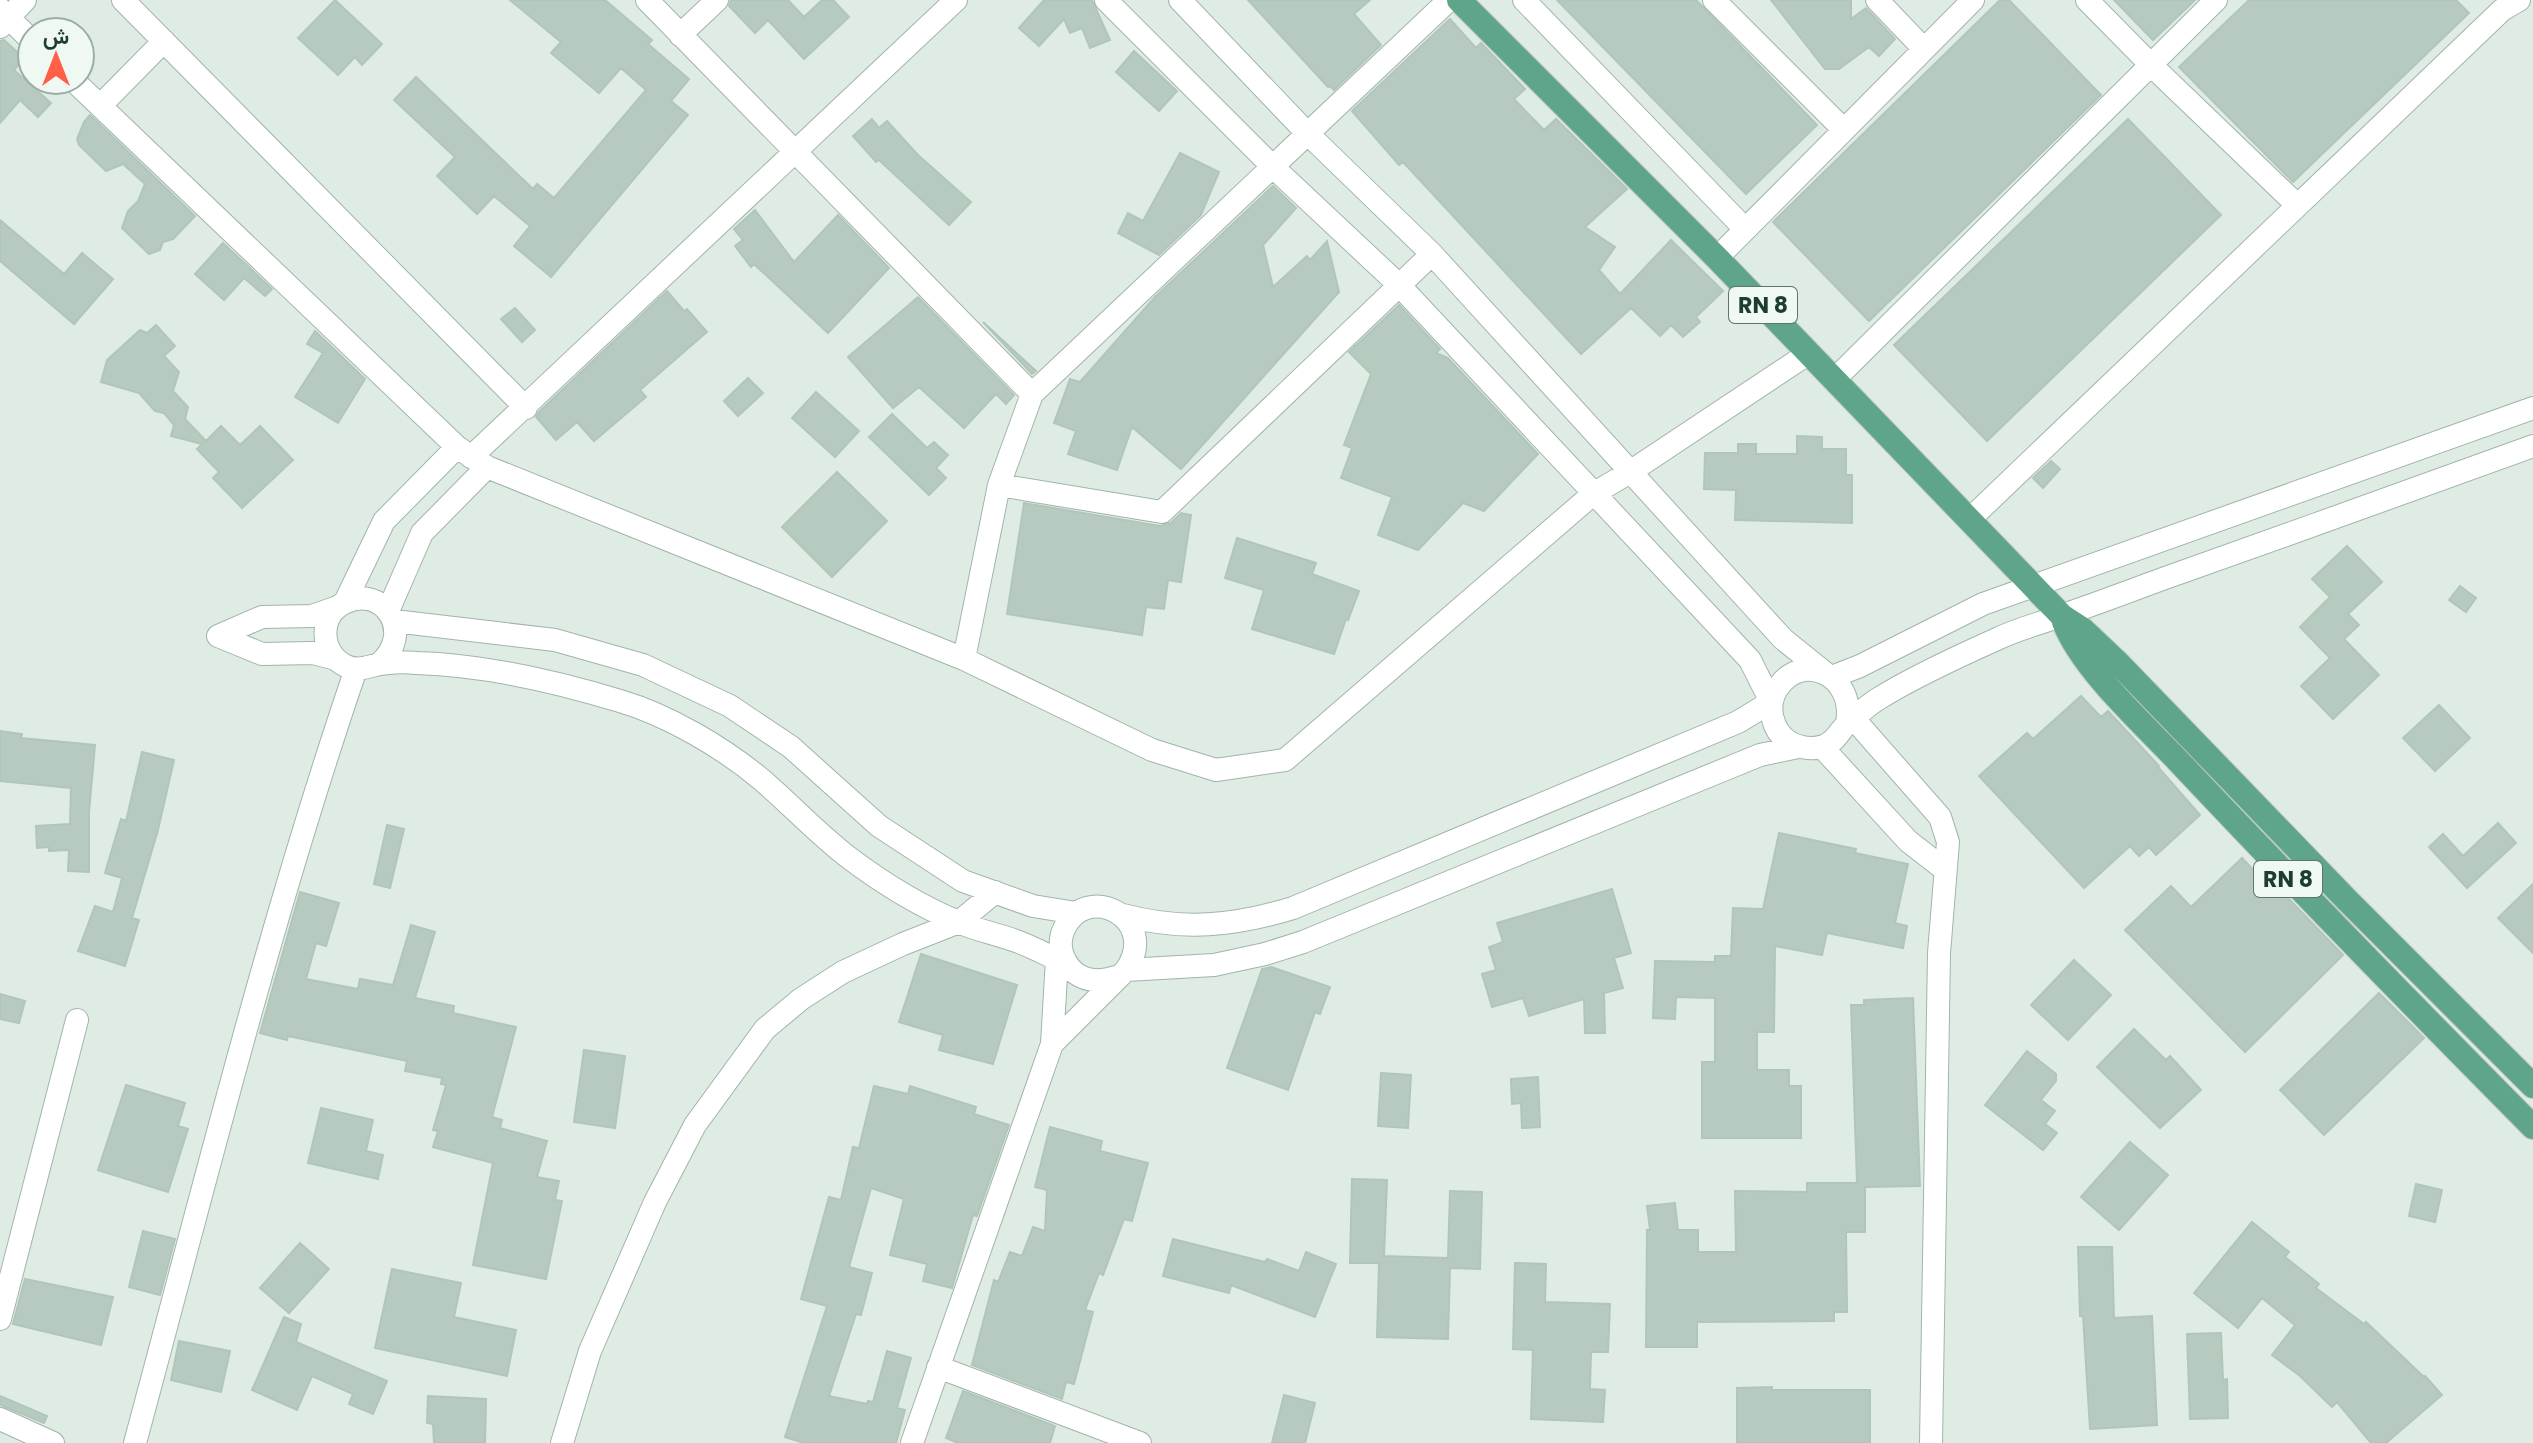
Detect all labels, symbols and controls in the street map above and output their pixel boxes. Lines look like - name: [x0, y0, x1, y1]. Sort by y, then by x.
- north arrow: [16, 16, 96, 96]
- text: ش: [43, 21, 69, 52]
- road number: RN 8: [1729, 287, 1797, 323]
- road number: RN 8: [2254, 861, 2322, 897]

